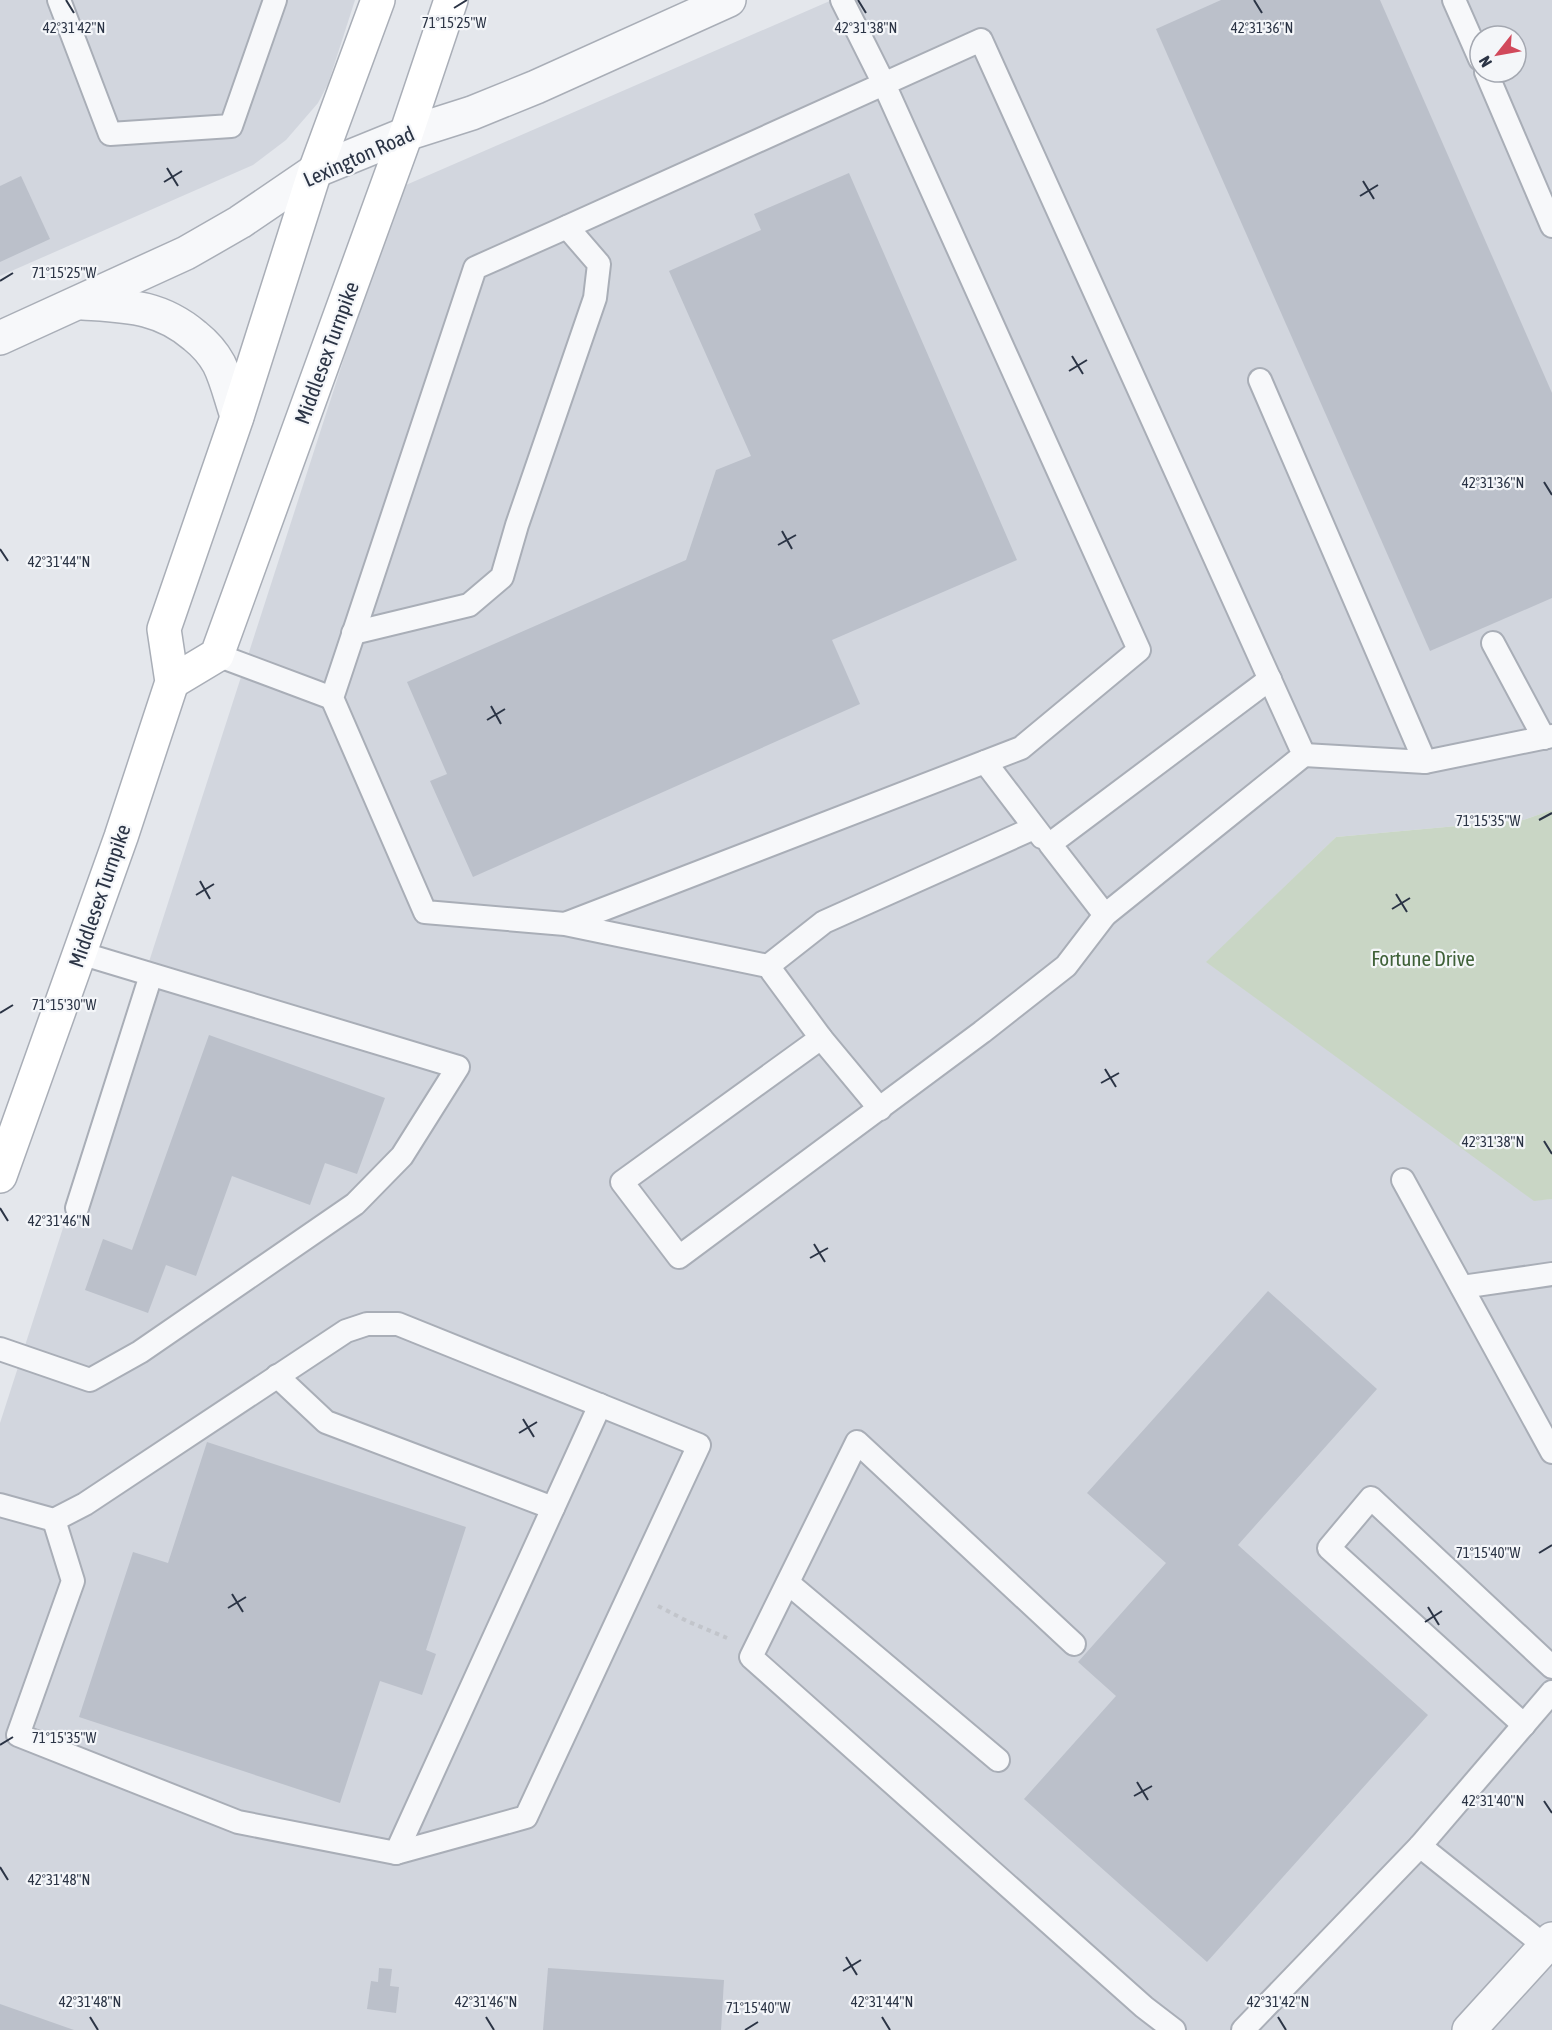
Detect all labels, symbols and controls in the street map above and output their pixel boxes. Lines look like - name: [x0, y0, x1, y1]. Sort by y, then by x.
- text: 71°15'25"W: [422, 14, 486, 31]
- text: 42°31'42"N: [43, 19, 105, 36]
- text: 42°31'38"N: [835, 19, 897, 36]
- text: 42°31'36"N: [1231, 19, 1293, 36]
- north arrow: [1468, 24, 1528, 84]
- text: N: [1475, 53, 1495, 70]
- street label: Lexington Road: [299, 121, 418, 191]
- text: 71°15'25"W: [32, 264, 96, 281]
- street label: Middlesex Turnpike: [289, 278, 363, 427]
- text: 42°31'36"N: [1462, 474, 1524, 491]
- text: 42°31'44"N: [28, 553, 90, 570]
- text: 71°15'35"W: [1456, 812, 1520, 829]
- street label: Middlesex Turnpike: [63, 821, 135, 970]
- park label: Fortune Drive: [1371, 946, 1475, 970]
- text: 71°15'30"W: [32, 996, 96, 1013]
- text: 42°31'38"N: [1462, 1133, 1524, 1150]
- text: 42°31'46"N: [28, 1212, 90, 1229]
- text: 71°15'40"W: [1456, 1544, 1520, 1561]
- text: 71°15'35"W: [32, 1729, 96, 1746]
- text: 42°31'40"N: [1462, 1792, 1524, 1809]
- text: 42°31'48"N: [28, 1871, 90, 1888]
- text: 42°31'48"N: [59, 1993, 121, 2010]
- text: 42°31'46"N: [455, 1993, 517, 2010]
- text: 42°31'44"N: [851, 1993, 913, 2010]
- text: 42°31'42"N: [1247, 1993, 1309, 2010]
- text: 71°15'40"W: [726, 1999, 790, 2016]

